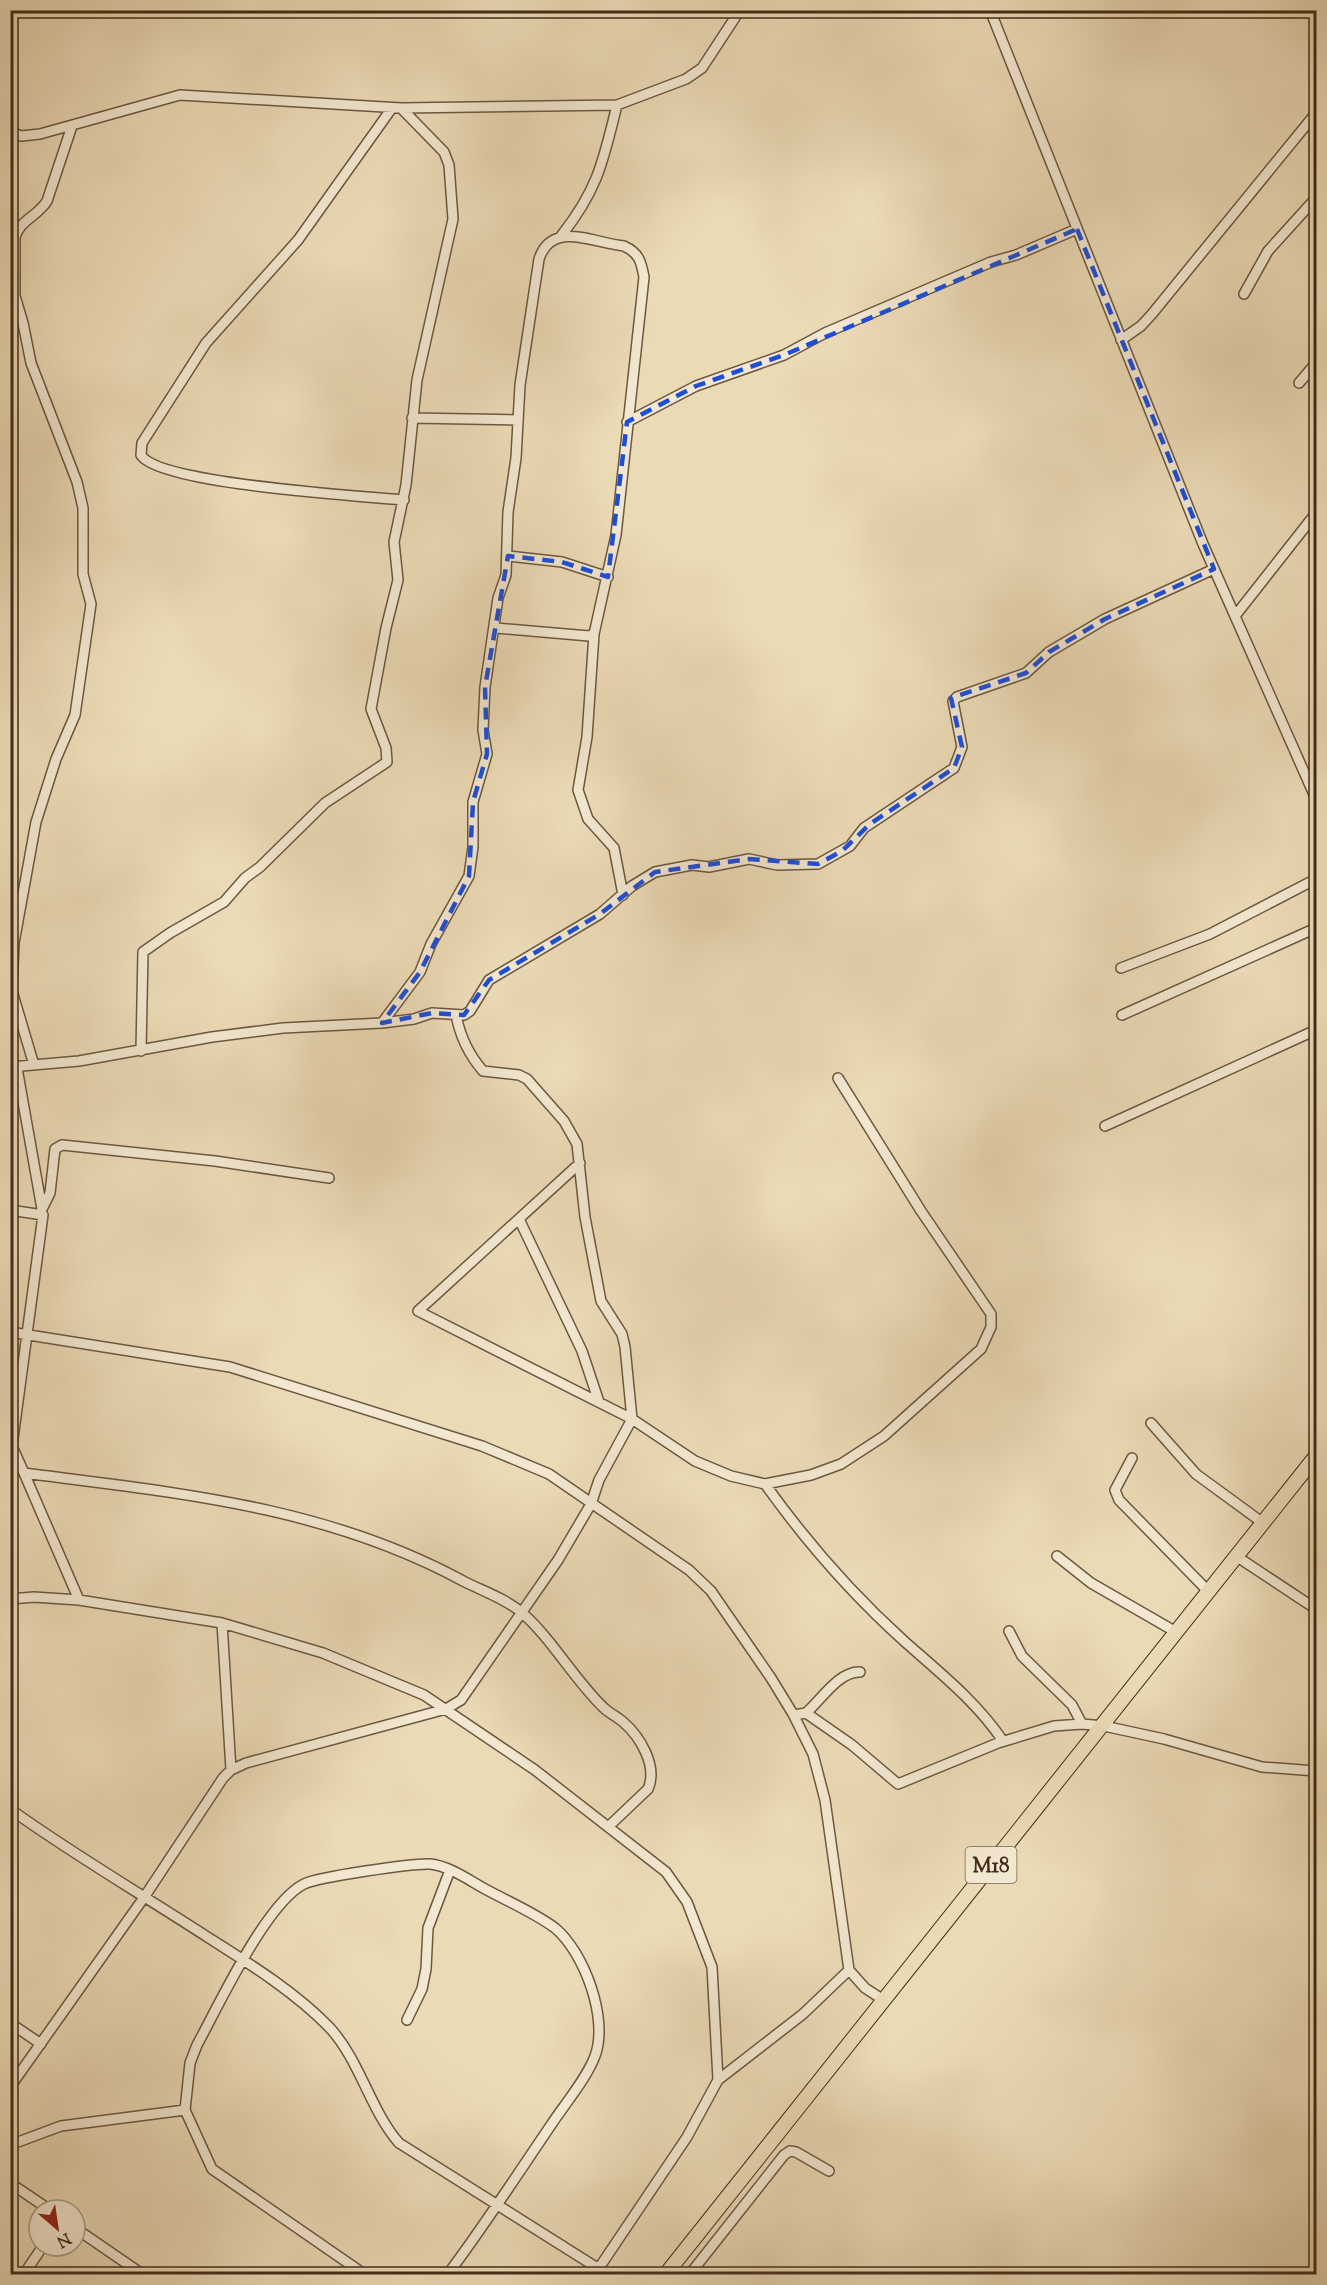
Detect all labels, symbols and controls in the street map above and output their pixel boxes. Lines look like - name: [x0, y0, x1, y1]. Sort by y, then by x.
- road number: M18: [966, 1847, 1016, 1883]
- north arrow: [27, 2198, 87, 2258]
- text: N: [52, 2226, 74, 2252]

